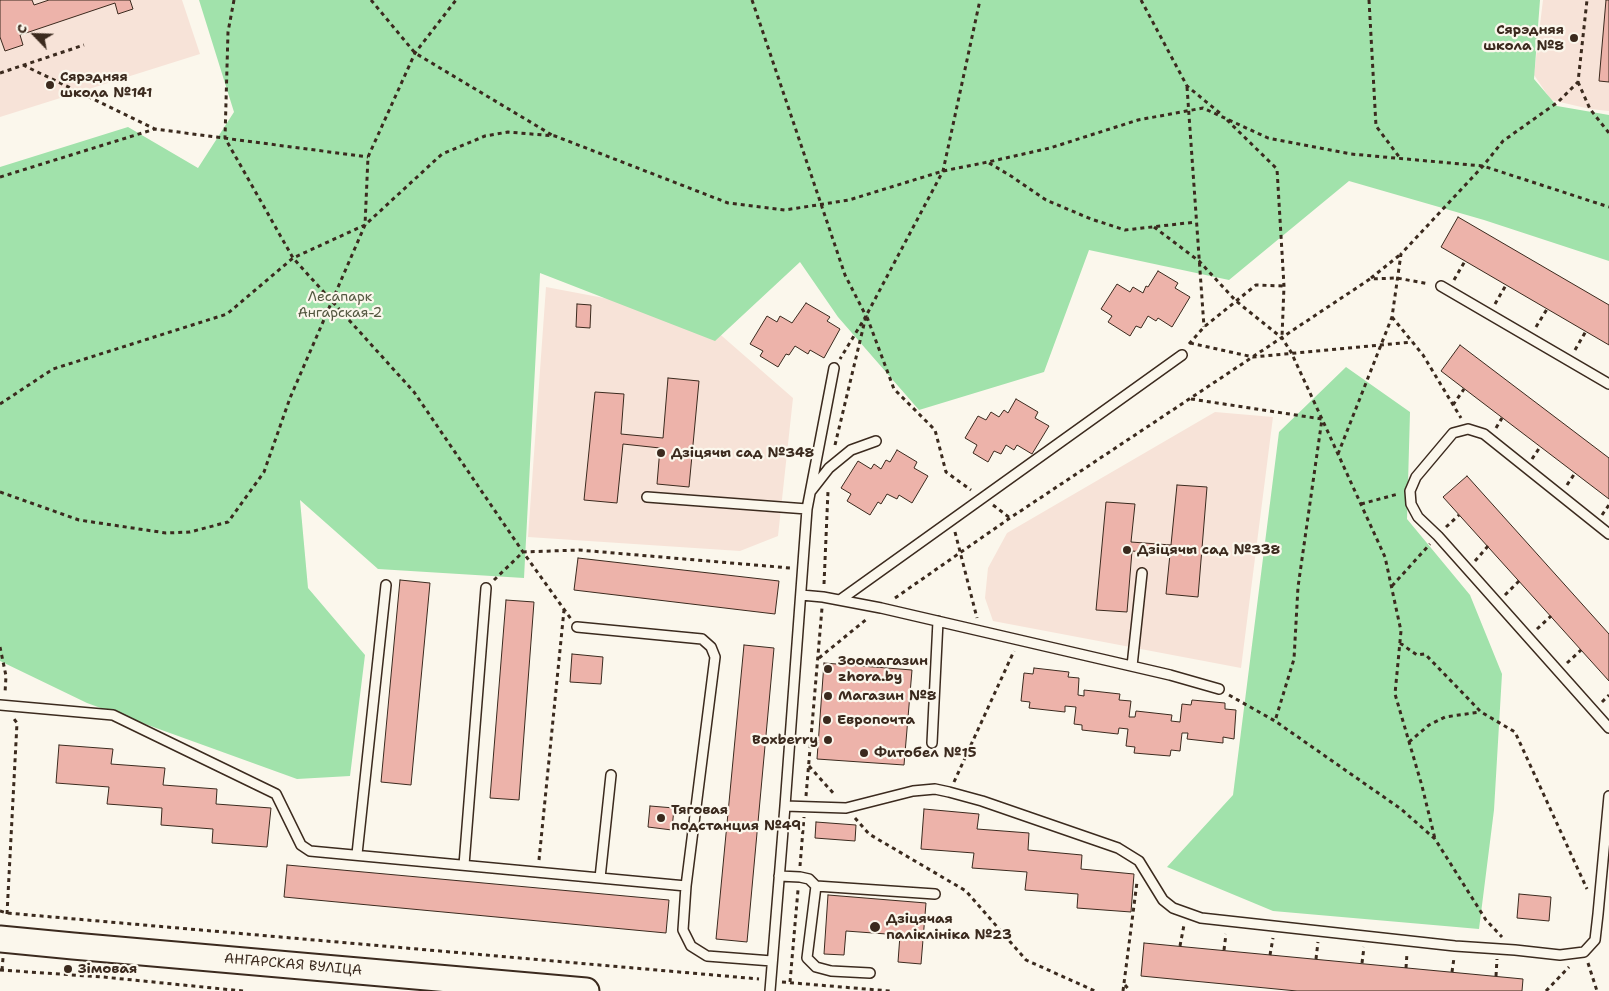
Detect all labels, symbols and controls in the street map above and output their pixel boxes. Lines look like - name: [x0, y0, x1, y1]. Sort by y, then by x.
- north arrow: [10, 10, 60, 60]
- text: С: [11, 21, 31, 36]
- place label: Сярэдняя школа №8: [1483, 22, 1564, 54]
- marker: Сярэдняя школа №8: [1568, 32, 1580, 44]
- place label: Сярэдняя школа №141: [60, 69, 152, 102]
- marker: Сярэдняя школа №141: [44, 79, 56, 91]
- park label: Лесапарк Ангарская-2: [298, 289, 382, 322]
- place label: Дзіцячы сад №348: [671, 445, 814, 461]
- marker: Дзіцячы сад №348: [655, 447, 667, 459]
- place label: Дзіцячы сад №338: [1137, 542, 1280, 558]
- marker: Дзіцячы сад №338: [1121, 544, 1133, 556]
- place label: Зоомагазин zhora.by: [838, 653, 928, 686]
- marker: Зоомагазин zhora.by: [822, 663, 834, 675]
- place label: Магазин №8: [838, 688, 937, 704]
- marker: Магазин №8: [822, 690, 834, 702]
- place label: Европочта: [837, 712, 915, 728]
- marker: Европочта: [821, 714, 833, 726]
- place label: Boxberry: [752, 732, 818, 748]
- marker: Boxberry: [822, 734, 834, 746]
- place label: Фитобел №15: [874, 745, 976, 761]
- marker: Фитобел №15: [858, 747, 870, 759]
- place label: Тяговая подстанция №49: [671, 802, 801, 834]
- marker: Тяговая подстанция №49: [655, 812, 667, 824]
- place label: Дзіцячая паліклініка №23: [886, 911, 1012, 944]
- marker: Дзіцячая паліклініка №23: [868, 920, 882, 934]
- street label: АНГАРСКАЯ ВУЛІЦА: [223, 951, 363, 979]
- place label: Зімовая: [78, 961, 137, 977]
- marker: Зімовая: [62, 963, 74, 975]

